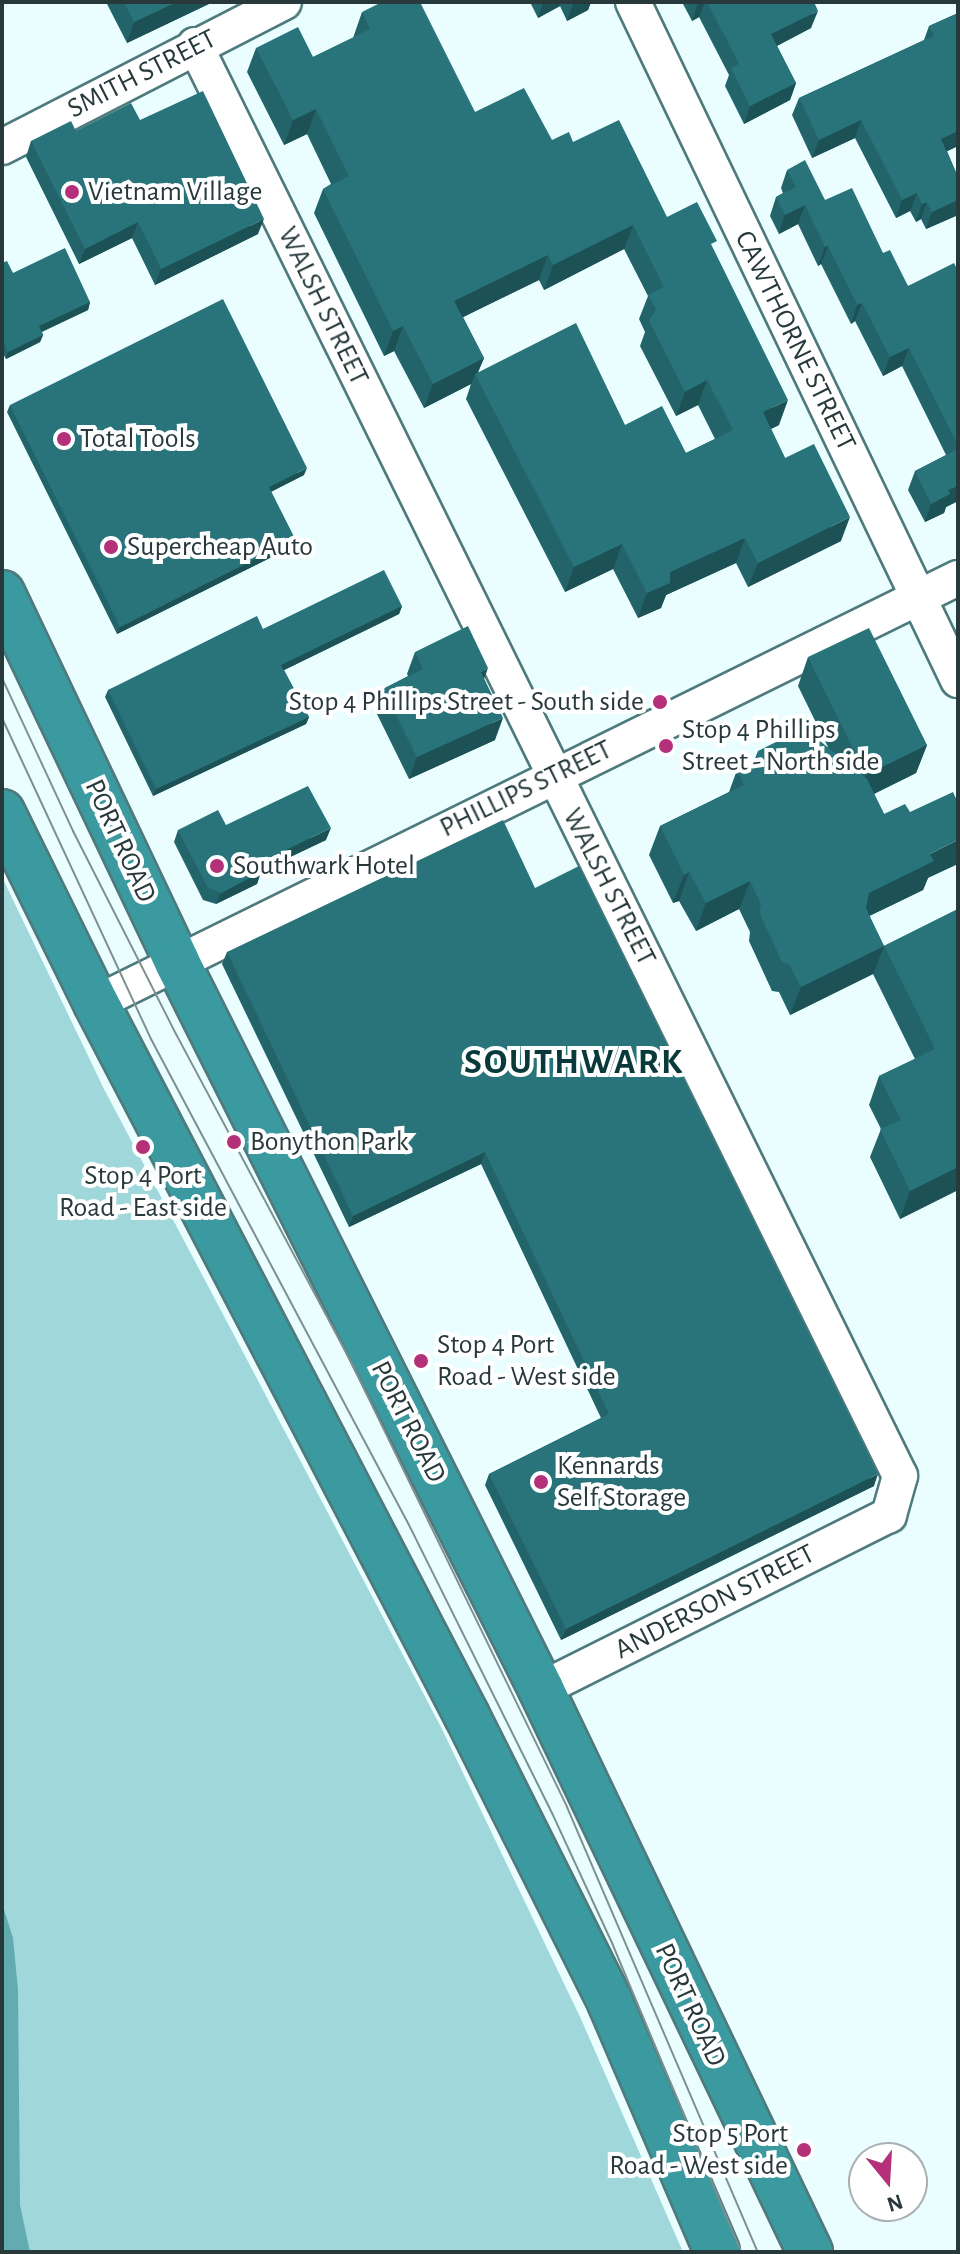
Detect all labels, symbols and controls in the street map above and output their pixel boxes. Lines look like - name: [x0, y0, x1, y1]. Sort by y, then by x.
- street label: SMITH STREET: [62, 22, 222, 126]
- place label: Vietnam Village: [88, 175, 262, 209]
- marker: Vietnam Village: [63, 183, 81, 201]
- street label: WALSH STREET: [270, 221, 376, 391]
- street label: CAWTHORNE STREET: [727, 225, 863, 457]
- place label: Total Tools: [80, 422, 196, 456]
- marker: Total Tools: [55, 430, 73, 448]
- place label: Supercheap Auto: [127, 530, 313, 564]
- marker: Supercheap Auto: [102, 538, 120, 556]
- place label: Stop 4 Phillips Street - South side: [289, 685, 644, 719]
- marker: Stop 4 Phillips Street - South side: [651, 693, 669, 711]
- place label: Stop 4 Phillips Street - North side: [682, 713, 879, 779]
- street label: PHILLIPS STREET: [435, 733, 617, 845]
- marker: Stop 4 Phillips Street - North side: [657, 737, 675, 755]
- street label: PORT ROAD: [77, 774, 163, 908]
- street label: WALSH STREET: [555, 803, 663, 971]
- place label: Southwark Hotel: [233, 849, 415, 883]
- marker: Southwark Hotel: [208, 857, 226, 875]
- district label: SOUTHWARK: [464, 1041, 684, 1085]
- place label: Bonython Park: [250, 1125, 408, 1159]
- marker: Bonython Park: [225, 1133, 243, 1151]
- marker: Stop 4 Port Road - East side: [134, 1138, 152, 1156]
- place label: Stop 4 Port Road - East side: [59, 1159, 227, 1225]
- place label: Stop 4 Port Road - West side: [437, 1328, 616, 1394]
- marker: Stop 4 Port Road - West side: [412, 1352, 430, 1370]
- street label: PORT ROAD: [363, 1356, 453, 1488]
- place label: Kennards Self Storage: [557, 1449, 686, 1515]
- marker: Kennards Self Storage: [532, 1473, 550, 1491]
- street label: ANDERSON STREET: [609, 1537, 821, 1667]
- street label: PORT ROAD: [647, 1938, 733, 2072]
- place label: Stop 5 Port Road - West side: [609, 2117, 788, 2183]
- marker: Stop 5 Port Road - West side: [795, 2141, 813, 2159]
- north arrow: [848, 2142, 928, 2222]
- text: N: [884, 2190, 905, 2216]

